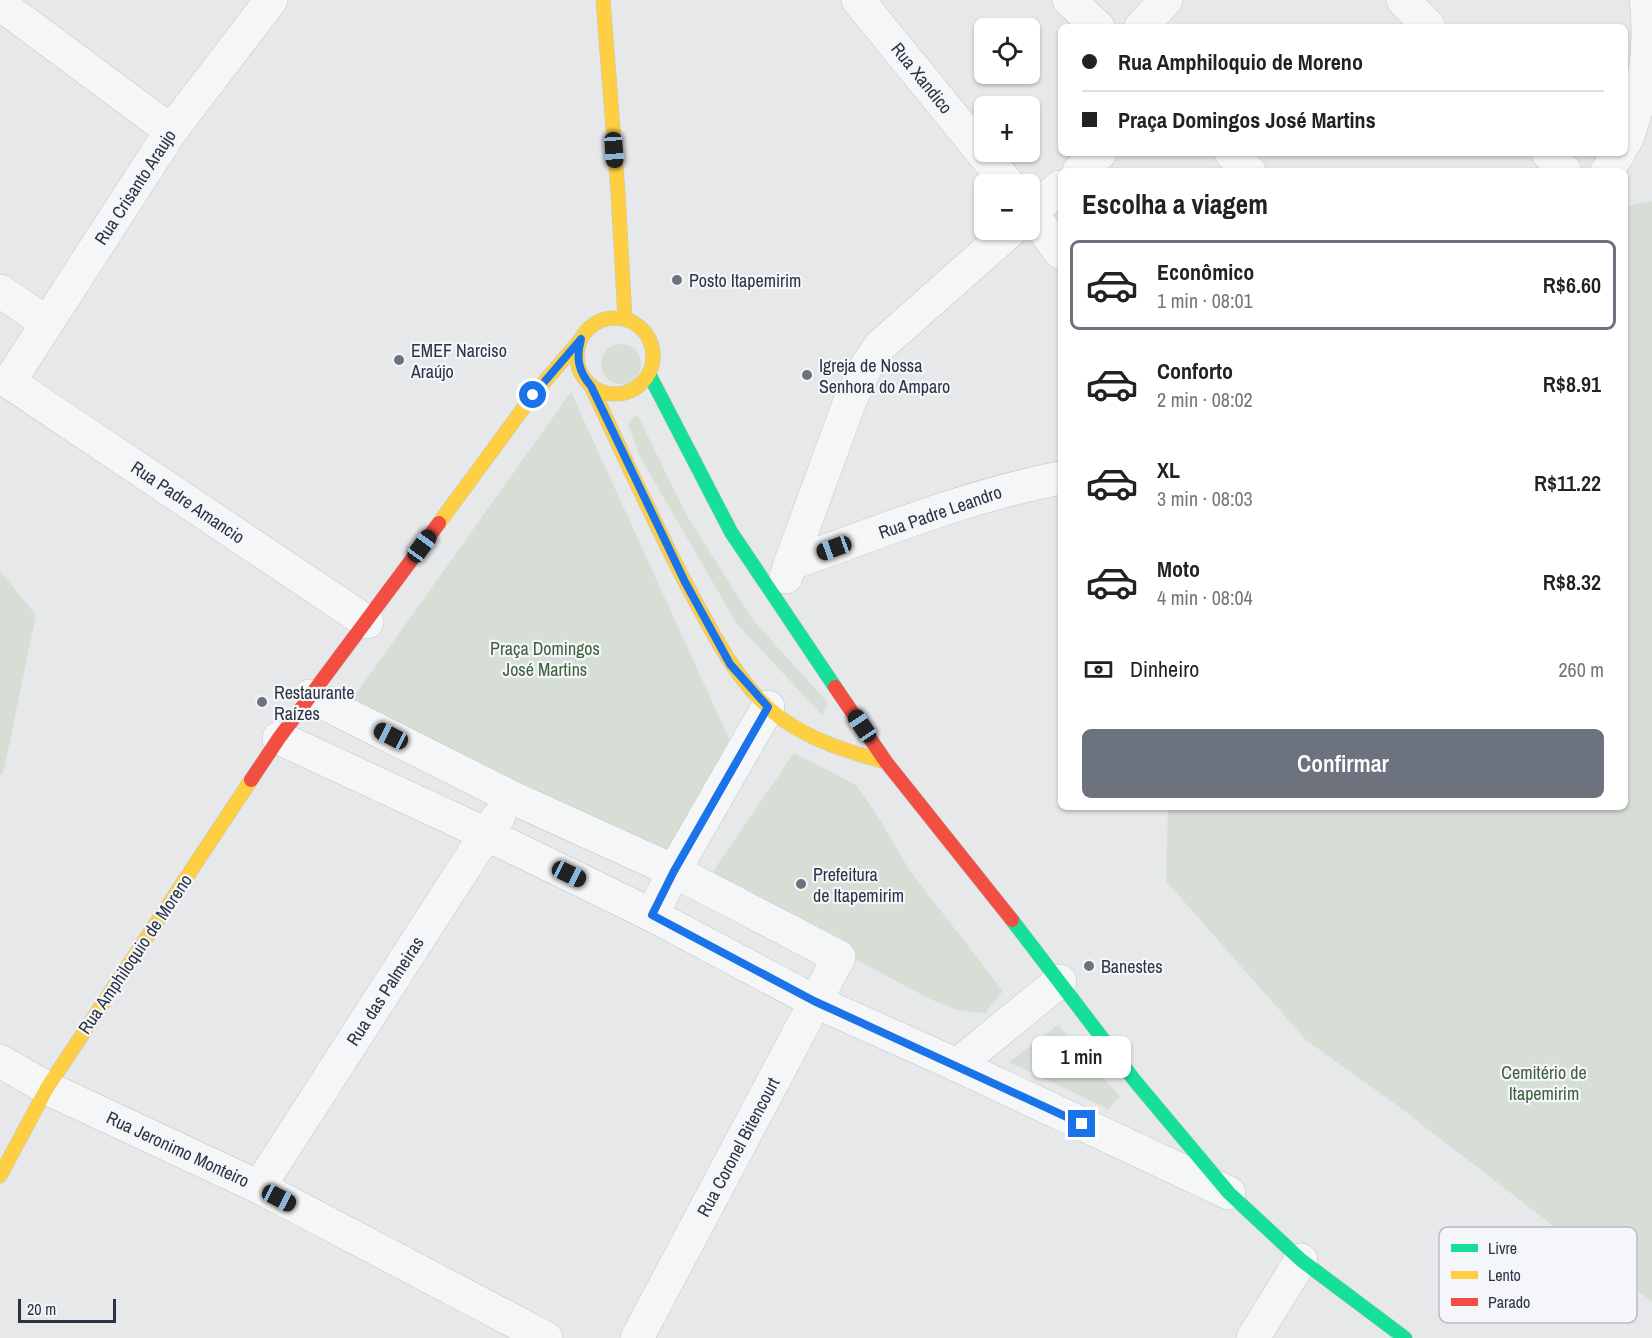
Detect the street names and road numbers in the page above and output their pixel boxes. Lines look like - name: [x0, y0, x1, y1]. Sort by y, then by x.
- street label: Rua Xandico: [885, 37, 959, 119]
- street label: Rua Crisanto Araujo: [88, 124, 182, 250]
- street label: Rua Padre Amancio: [126, 455, 250, 549]
- street label: Rua Padre Leandro: [875, 479, 1005, 545]
- street label: Rua Amphiloquio de Moreno: [72, 869, 198, 1039]
- street label: Rua das Palmeiras: [340, 932, 430, 1050]
- street label: Rua Coronel Bitencourt: [691, 1073, 785, 1221]
- street label: Rua Jeronimo Monteiro: [102, 1105, 254, 1193]

